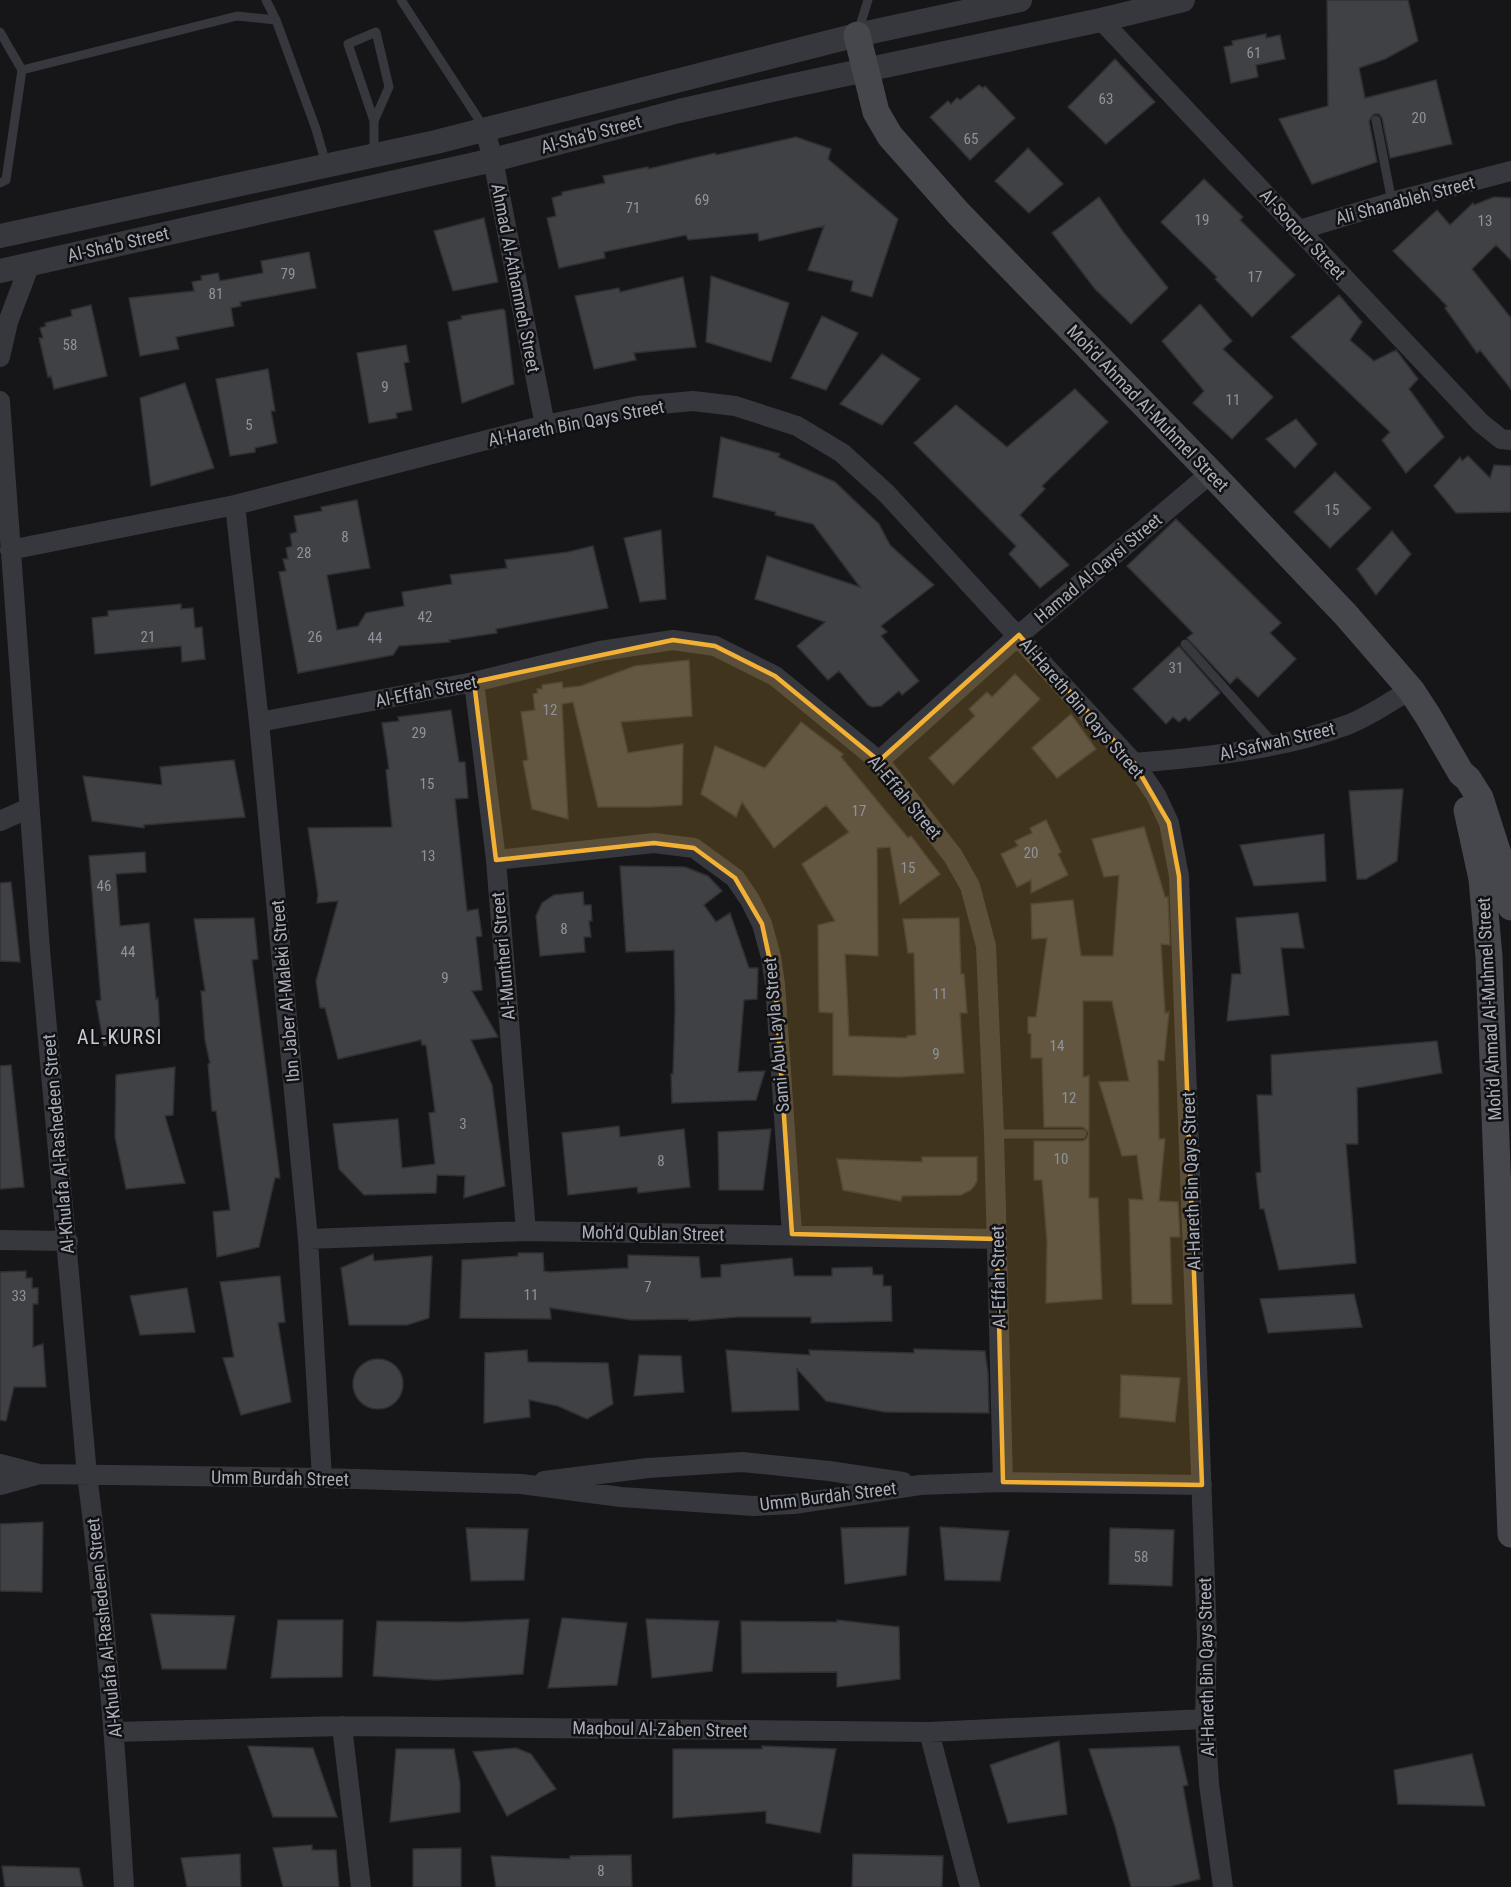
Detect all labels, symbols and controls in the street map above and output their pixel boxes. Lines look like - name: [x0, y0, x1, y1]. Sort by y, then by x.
- house number: 61: [1247, 44, 1261, 62]
- house number: 63: [1099, 90, 1113, 108]
- house number: 20: [1412, 109, 1426, 127]
- street label: Al-Sha'b Street: [538, 110, 644, 158]
- house number: 65: [964, 130, 978, 148]
- street label: Ali Shanableh Street: [1333, 171, 1477, 229]
- street label: Ahmad Al-Athamneh Street: [487, 182, 545, 374]
- street label: Al-Soqour Street: [1256, 184, 1350, 284]
- house number: 69: [695, 191, 709, 209]
- house number: 71: [626, 199, 640, 217]
- house number: 19: [1195, 211, 1209, 229]
- house number: 13: [1478, 212, 1492, 230]
- street label: Al-Sha'b Street: [65, 222, 171, 266]
- house number: 79: [281, 265, 295, 283]
- house number: 17: [1248, 268, 1262, 286]
- house number: 81: [209, 285, 223, 303]
- street label: Moh’d Ahmad Al-Muhmel Street: [1063, 320, 1233, 496]
- house number: 58: [63, 336, 77, 354]
- house number: 9: [381, 378, 389, 396]
- house number: 11: [1226, 391, 1240, 409]
- street label: Al-Hareth Bin Qays Street: [486, 396, 666, 450]
- house number: 5: [245, 416, 253, 434]
- house number: 15: [1325, 501, 1339, 519]
- street label: Hamad Al-Qaysi Street: [1030, 509, 1166, 627]
- house number: 8: [341, 528, 349, 546]
- house number: 28: [297, 544, 311, 562]
- house number: 42: [418, 608, 432, 626]
- house number: 21: [141, 628, 155, 646]
- house number: 26: [308, 628, 322, 646]
- house number: 44: [368, 629, 382, 647]
- street label: Al-Hareth Bin Qays Street: [1015, 634, 1149, 782]
- house number: 31: [1169, 659, 1183, 677]
- street label: Al-Effah Street: [374, 671, 478, 711]
- house number: 12: [543, 701, 557, 719]
- street label: Al-Safwah Street: [1217, 718, 1337, 764]
- house number: 29: [412, 724, 426, 742]
- street label: Al-Effah Street: [864, 751, 946, 843]
- house number: 15: [420, 775, 434, 793]
- house number: 17: [852, 802, 866, 820]
- house number: 20: [1024, 844, 1038, 862]
- house number: 13: [421, 847, 435, 865]
- house number: 15: [901, 859, 915, 877]
- house number: 46: [97, 877, 111, 895]
- street label: Al-Muntheri Street: [487, 891, 519, 1021]
- street label: Moh’d Ahmad Al-Muhmel Street: [1473, 897, 1505, 1121]
- street label: Ibn Jaber Al-Maleki Street: [267, 899, 303, 1083]
- house number: 8: [560, 920, 568, 938]
- house number: 44: [121, 943, 135, 961]
- street label: Sami Abu Layla Street: [759, 957, 793, 1113]
- house number: 9: [441, 969, 449, 987]
- house number: 11: [933, 985, 947, 1003]
- district label: AL-KURSI: [77, 1025, 163, 1049]
- street label: Al-Khulafa Al-Rashedeen Street: [38, 1033, 78, 1255]
- house number: 14: [1050, 1037, 1064, 1055]
- house number: 9: [932, 1045, 940, 1063]
- house number: 12: [1062, 1089, 1076, 1107]
- street label: Al-Hareth Bin Qays Street: [1177, 1091, 1205, 1271]
- house number: 3: [459, 1115, 467, 1133]
- house number: 10: [1054, 1150, 1068, 1168]
- house number: 8: [657, 1152, 665, 1170]
- street label: Moh’d Qublan Street: [581, 1221, 725, 1245]
- street label: Al-Effah Street: [987, 1225, 1009, 1329]
- house number: 7: [644, 1278, 652, 1296]
- house number: 11: [524, 1286, 538, 1304]
- house number: 33: [12, 1287, 26, 1305]
- street label: Umm Burdah Street: [211, 1466, 349, 1490]
- street label: Umm Burdah Street: [758, 1477, 898, 1515]
- street label: Al-Khulafa Al-Rashedeen Street: [82, 1517, 126, 1739]
- house number: 58: [1134, 1548, 1148, 1566]
- street label: Al-Hareth Bin Qays Street: [1194, 1577, 1218, 1757]
- street label: Maqboul Al-Zaben Street: [572, 1717, 748, 1741]
- house number: 8: [597, 1862, 605, 1880]

